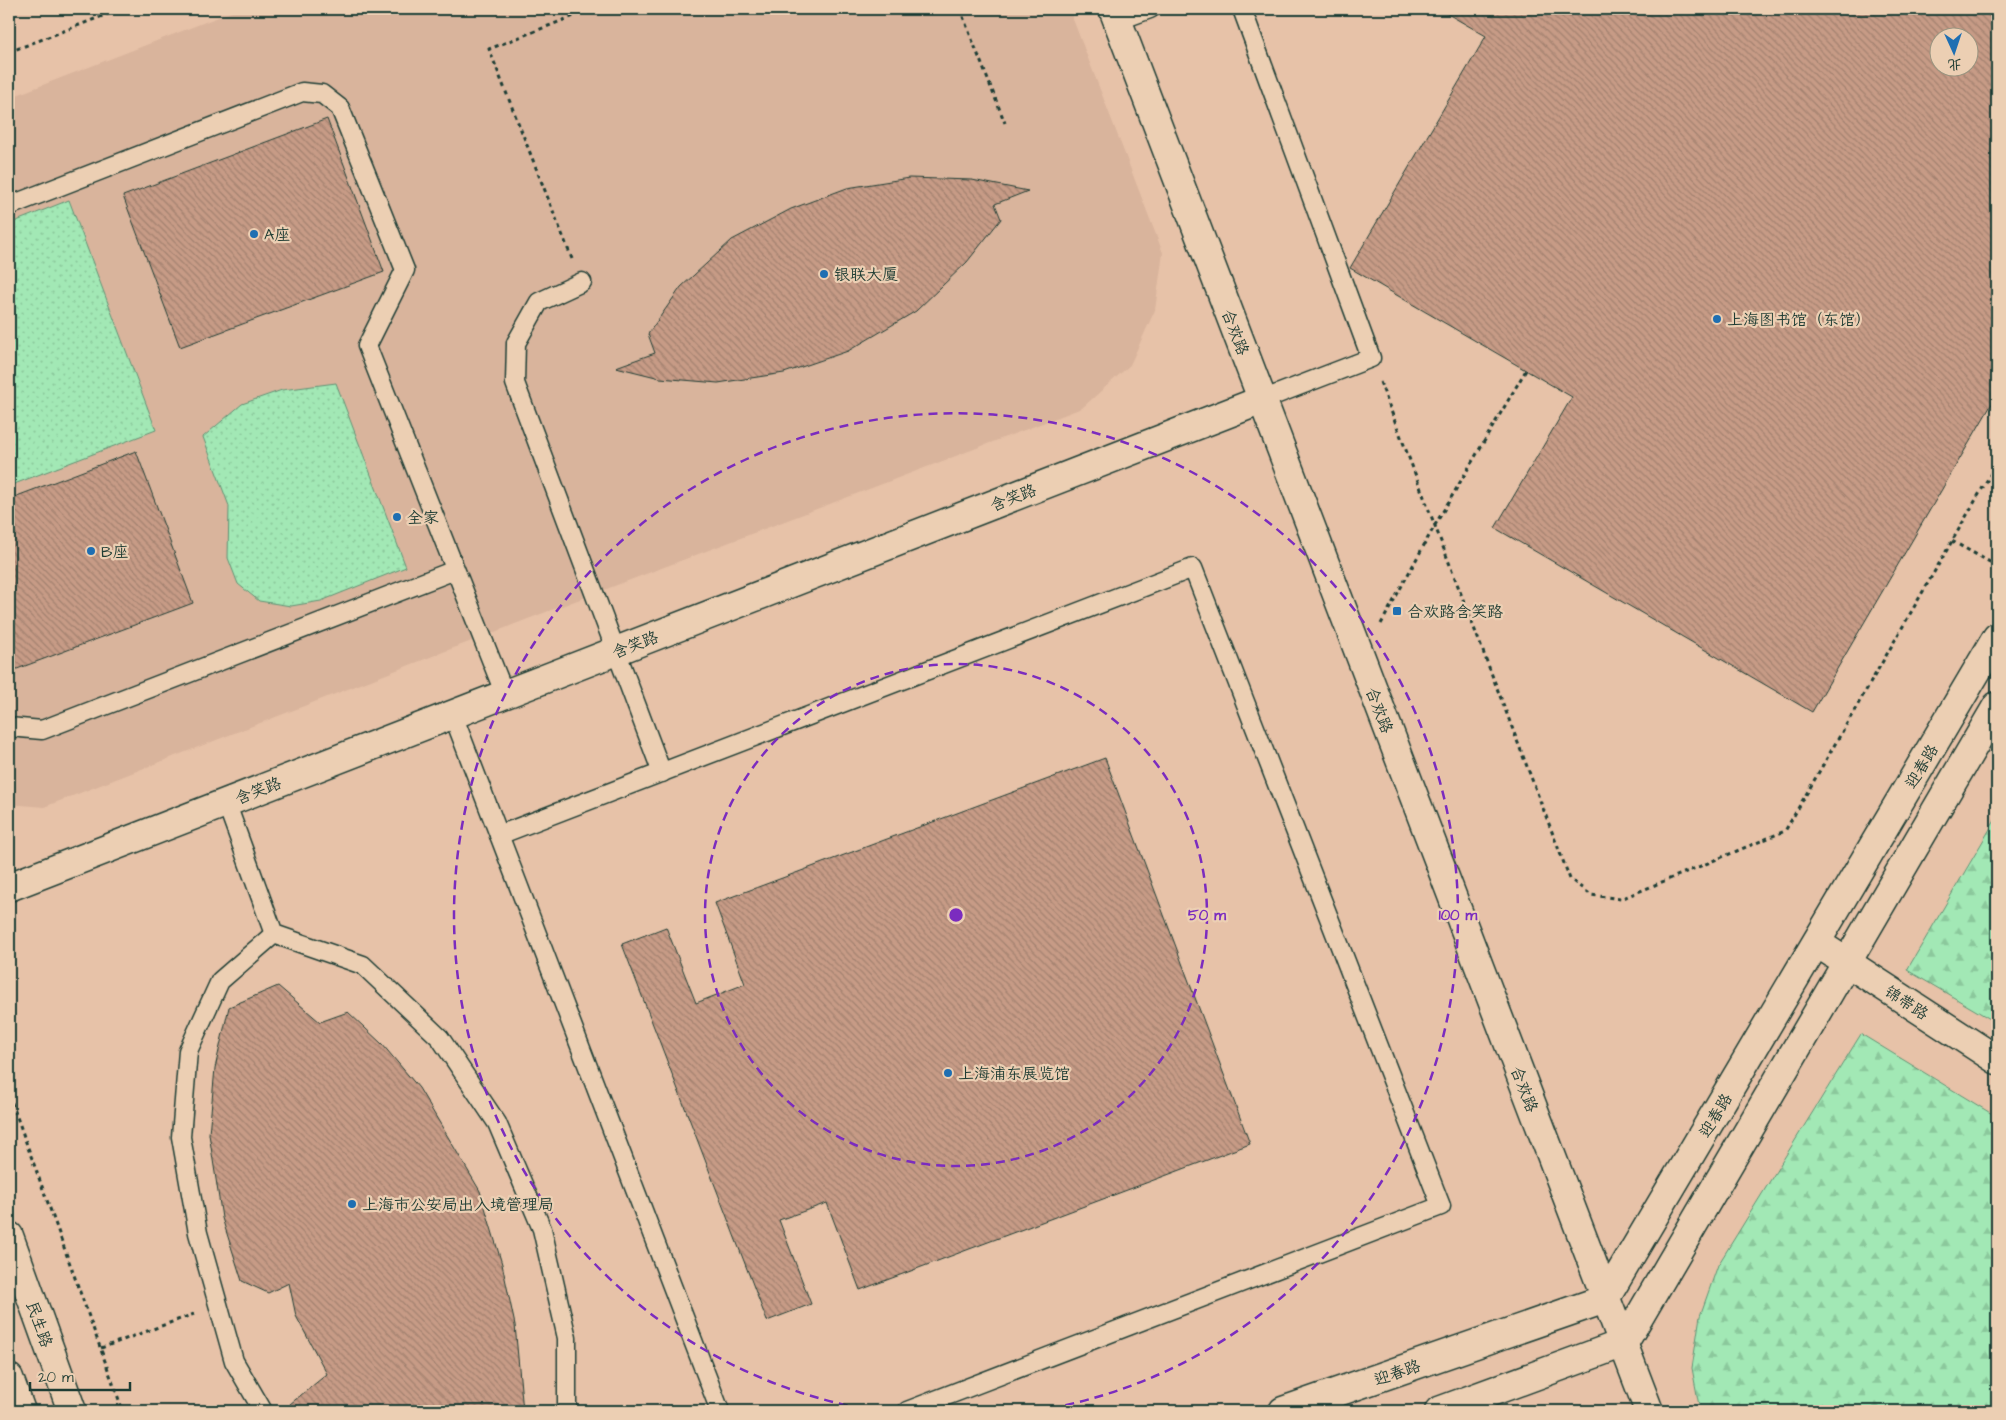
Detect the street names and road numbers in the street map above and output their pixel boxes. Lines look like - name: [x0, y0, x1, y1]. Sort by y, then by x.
- street label: 合欢路: [1216, 306, 1254, 359]
- street label: 含笑路: [987, 479, 1040, 517]
- street label: 含笑路: [609, 626, 662, 664]
- street label: 合欢路: [1360, 684, 1398, 737]
- street label: 迎春路: [1900, 740, 1944, 793]
- street label: 含笑路: [232, 772, 285, 810]
- street label: 锦带路: [1880, 981, 1933, 1025]
- street label: 合欢路: [1505, 1063, 1543, 1116]
- street label: 迎春路: [1694, 1089, 1738, 1142]
- street label: 民生路: [21, 1298, 58, 1351]
- street label: 迎春路: [1371, 1355, 1424, 1391]

